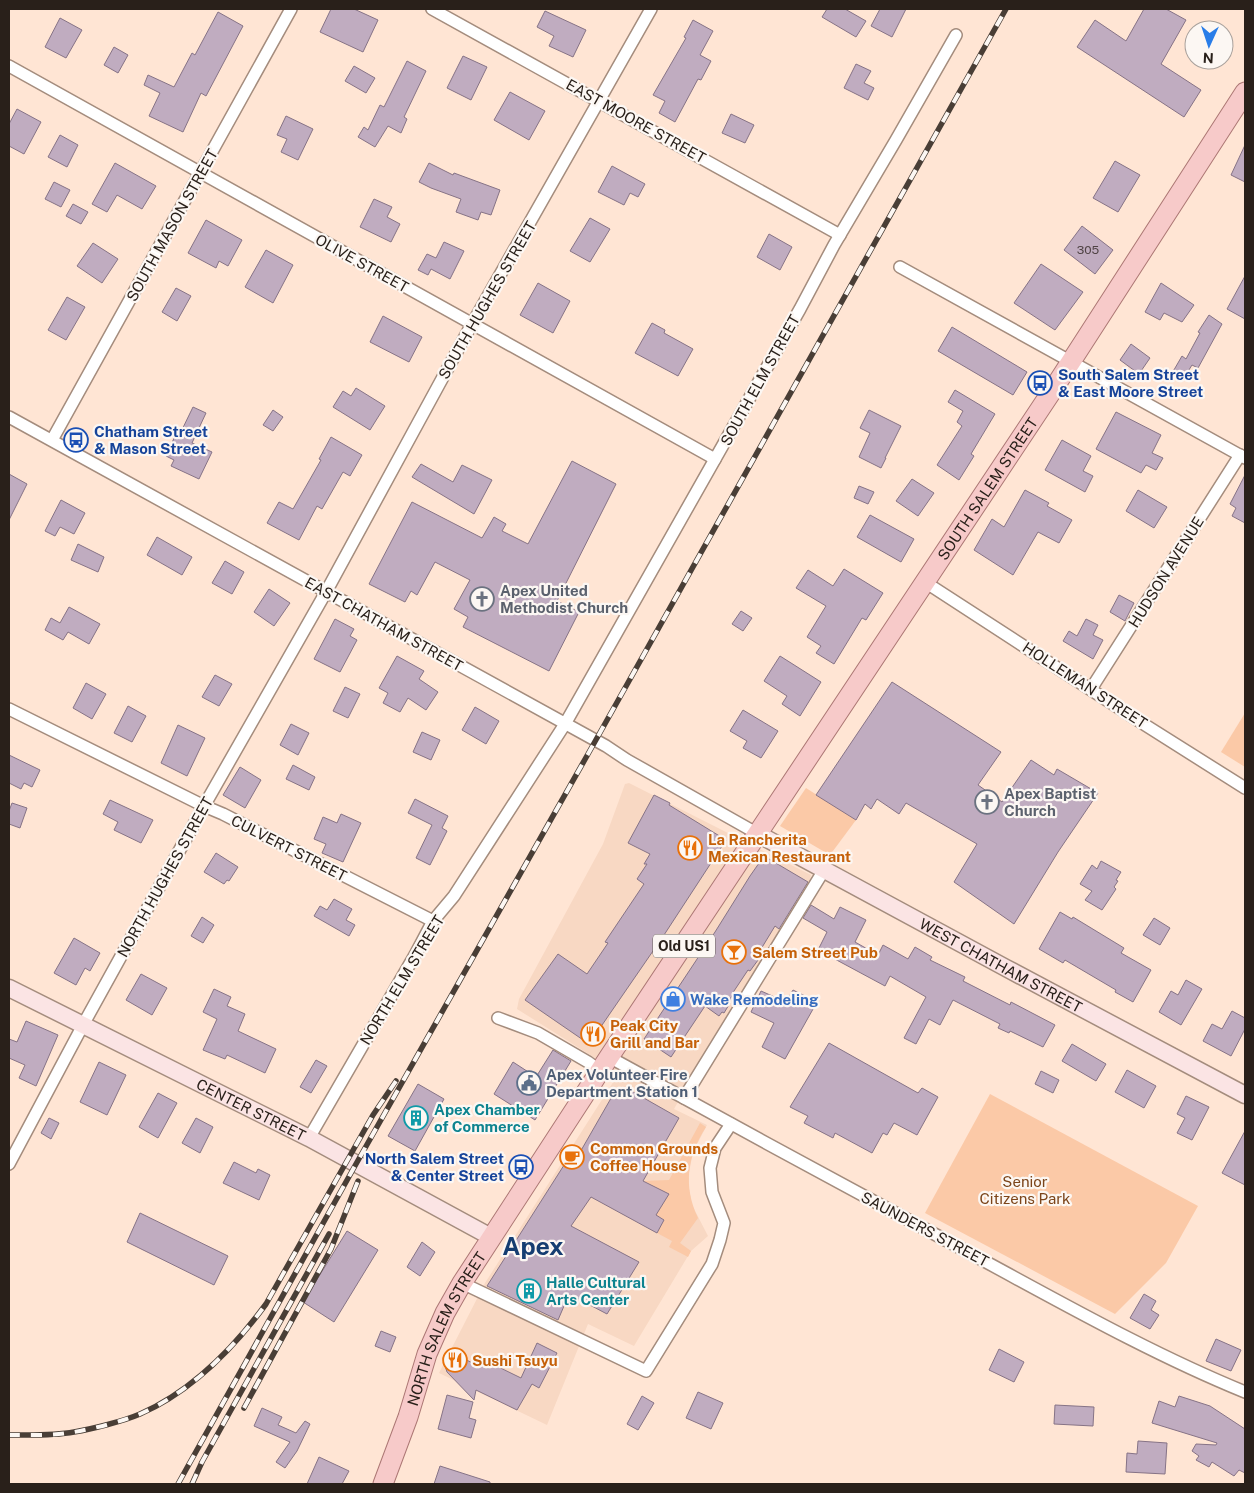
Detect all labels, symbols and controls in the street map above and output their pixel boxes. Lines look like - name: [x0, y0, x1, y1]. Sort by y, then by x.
- north arrow: [1184, 20, 1234, 70]
- text: N: [1202, 50, 1214, 66]
- street label: EAST MOORE STREET: [563, 75, 709, 167]
- street label: SOUTH MASON STREET: [123, 146, 221, 304]
- street label: SOUTH HUGHES STREET: [435, 218, 539, 382]
- street label: OLIVE STREET: [313, 230, 412, 296]
- house number: 305: [1077, 243, 1100, 257]
- street label: SOUTH ELM STREET: [717, 312, 803, 448]
- place label: South Salem Street & East Moore Street: [1058, 366, 1203, 400]
- bus stop icon: South Salem Street & East Moore Street: [1027, 370, 1053, 396]
- street label: SOUTH SALEM STREET: [934, 414, 1041, 563]
- place label: Chatham Street & Mason Street: [94, 423, 208, 457]
- bus stop icon: Chatham Street & Mason Street: [63, 427, 89, 453]
- street label: HUDSON AVENUE: [1125, 513, 1207, 631]
- street label: EAST CHATHAM STREET: [302, 573, 466, 675]
- place label: Apex United Methodist Church: [500, 582, 628, 616]
- church icon: Apex United Methodist Church: [469, 586, 495, 612]
- street label: HOLLEMAN STREET: [1020, 638, 1150, 732]
- place label: Apex Baptist Church: [1004, 785, 1096, 819]
- church icon: Apex Baptist Church: [974, 789, 1000, 815]
- street label: NORTH HUGHES STREET: [114, 794, 216, 960]
- street label: CULVERT STREET: [228, 812, 350, 885]
- place label: La Rancherita Mexican Restaurant: [708, 831, 851, 865]
- restaurant icon: La Rancherita Mexican Restaurant: [677, 835, 703, 861]
- street label: NORTH ELM STREET: [357, 912, 447, 1048]
- street label: WEST CHATHAM STREET: [917, 914, 1085, 1015]
- road number: Old US1: [653, 934, 715, 958]
- bar icon: Salem Street Pub: [721, 939, 747, 965]
- place label: Salem Street Pub: [752, 944, 878, 961]
- shop icon: Wake Remodeling: [660, 986, 686, 1012]
- place label: Wake Remodeling: [690, 991, 819, 1008]
- place label: Peak City Grill and Bar: [610, 1017, 700, 1051]
- restaurant icon: Peak City Grill and Bar: [580, 1021, 606, 1047]
- place label: Apex Volunteer Fire Department Station 1: [546, 1066, 698, 1100]
- public building icon: Apex Volunteer Fire Department Station 1: [516, 1070, 542, 1096]
- street label: CENTER STREET: [194, 1075, 309, 1144]
- place label: Apex Chamber of Commerce: [434, 1101, 540, 1135]
- building icon: Apex Chamber of Commerce: [403, 1105, 429, 1131]
- place label: Common Grounds Coffee House: [590, 1140, 718, 1174]
- cafe icon: Common Grounds Coffee House: [559, 1144, 585, 1170]
- place label: North Salem Street & Center Street: [365, 1150, 504, 1184]
- bus stop icon: North Salem Street & Center Street: [508, 1154, 534, 1180]
- park label: Senior Citizens Park: [980, 1173, 1071, 1207]
- street label: SAUNDERS STREET: [858, 1188, 992, 1270]
- district label: Apex: [502, 1231, 564, 1261]
- street label: NORTH SALEM STREET: [403, 1248, 489, 1408]
- place label: Halle Cultural Arts Center: [546, 1274, 646, 1308]
- building icon: Halle Cultural Arts Center: [516, 1278, 542, 1304]
- restaurant icon: Sushi Tsuyu: [442, 1347, 468, 1373]
- place label: Sushi Tsuyu: [472, 1352, 558, 1369]

